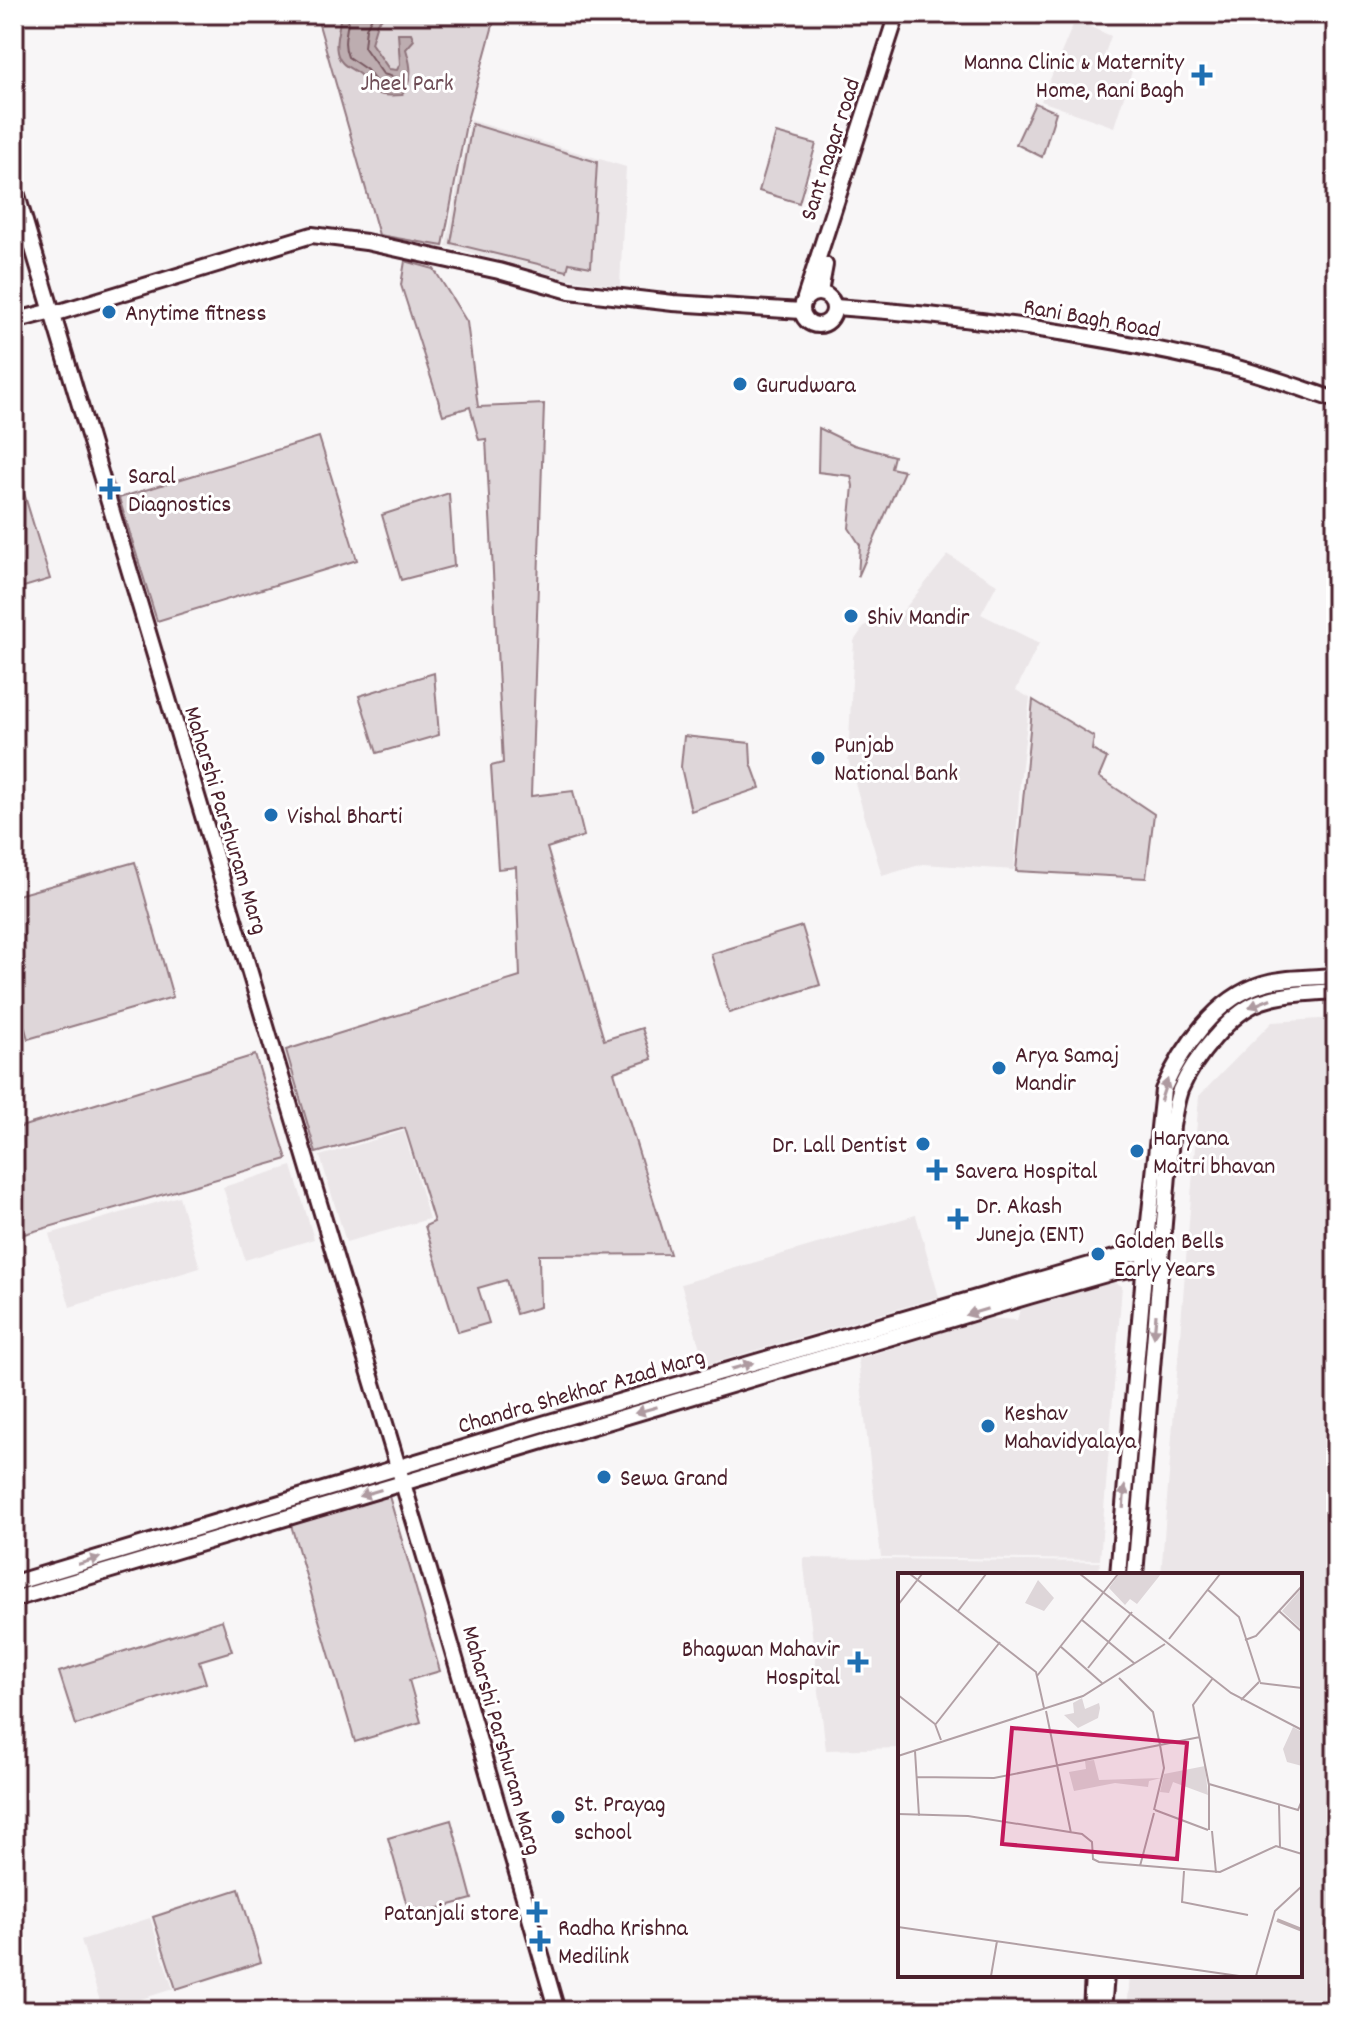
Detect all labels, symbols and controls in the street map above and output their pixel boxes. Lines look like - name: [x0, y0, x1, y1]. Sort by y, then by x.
- place label: Manna Clinic & Maternity Home, Rani Bagh: [963, 47, 1185, 109]
- marker: Manna Clinic & Maternity Home, Rani Bagh: [1191, 64, 1213, 86]
- park label: Jheel Park: [361, 68, 453, 102]
- street label: Sant nagar road: [793, 74, 871, 226]
- street label: Rani Bagh Road: [1020, 291, 1163, 349]
- place label: Anytime fitness: [125, 298, 267, 332]
- marker: Anytime fitness: [100, 303, 118, 321]
- place label: Gurudwara: [756, 370, 857, 404]
- marker: Gurudwara: [731, 375, 749, 393]
- place label: Saral Diagnostics: [128, 461, 231, 523]
- marker: Saral Diagnostics: [99, 478, 121, 500]
- place label: Shiv Mandir: [867, 602, 970, 636]
- marker: Shiv Mandir: [842, 607, 860, 625]
- street label: Maharshi Parshuram Marg: [173, 703, 275, 939]
- place label: Punjab National Bank: [834, 730, 958, 792]
- marker: Punjab National Bank: [809, 749, 827, 767]
- place label: Vishal Bharti: [287, 801, 402, 835]
- marker: Vishal Bharti: [262, 806, 280, 824]
- one-way arrow: [1247, 997, 1271, 1010]
- place label: Arya Samaj Mandir: [1015, 1040, 1119, 1102]
- marker: Arya Samaj Mandir: [990, 1059, 1008, 1077]
- one-way arrow: [1159, 1077, 1171, 1101]
- place label: Haryana Maitri bhavan: [1153, 1123, 1275, 1185]
- place label: Dr. Lall Dentist: [772, 1130, 907, 1164]
- marker: Dr. Lall Dentist: [914, 1135, 932, 1153]
- marker: Haryana Maitri bhavan: [1128, 1142, 1146, 1160]
- place label: Savera Hospital: [955, 1156, 1098, 1190]
- marker: Savera Hospital: [926, 1159, 948, 1181]
- place label: Dr. Akash Juneja (ENT): [976, 1191, 1084, 1253]
- marker: Dr. Akash Juneja (ENT): [947, 1208, 969, 1230]
- place label: Golden Bells Early Years: [1114, 1226, 1224, 1288]
- marker: Golden Bells Early Years: [1089, 1245, 1107, 1263]
- one-way arrow: [964, 1306, 988, 1319]
- one-way arrow: [1148, 1314, 1161, 1339]
- street label: Chandra Shekhar Azad Marg: [454, 1341, 709, 1444]
- one-way arrow: [730, 1359, 754, 1372]
- place label: Keshav Mahavidyalaya: [1004, 1398, 1137, 1460]
- one-way arrow: [634, 1404, 658, 1417]
- marker: Keshav Mahavidyalaya: [979, 1417, 997, 1435]
- place label: Sewa Grand: [620, 1463, 728, 1497]
- marker: Sewa Grand: [595, 1468, 613, 1486]
- one-way arrow: [1118, 1484, 1131, 1509]
- one-way arrow: [358, 1487, 382, 1499]
- one-way arrow: [77, 1554, 101, 1567]
- inset map: [898, 1573, 1302, 1977]
- street label: Maharshi Parshuram Marg: [451, 1622, 549, 1859]
- place label: Bhagwan Mahavir Hospital: [682, 1634, 840, 1696]
- marker: Bhagwan Mahavir Hospital: [847, 1651, 869, 1673]
- place label: St. Prayag school: [574, 1789, 665, 1851]
- marker: St. Prayag school: [549, 1808, 567, 1826]
- place label: Patanjali store: [383, 1898, 519, 1932]
- marker: Patanjali store: [526, 1901, 548, 1923]
- place label: Radha Krishna Medilink: [558, 1913, 689, 1975]
- marker: Radha Krishna Medilink: [529, 1930, 551, 1952]

